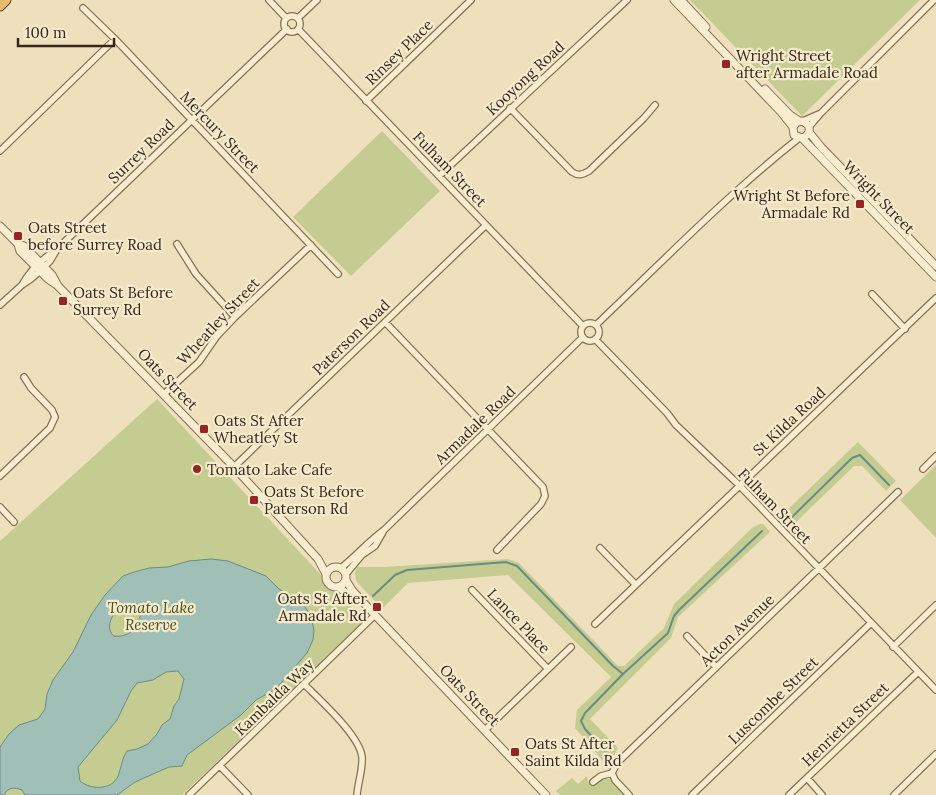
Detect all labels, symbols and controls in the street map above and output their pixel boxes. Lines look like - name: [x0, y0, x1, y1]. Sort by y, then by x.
- scale bar: [18, 15, 114, 47]
- street label: Rinsey Place: [361, 15, 437, 89]
- text: 100 m: [25, 23, 66, 42]
- street label: Kooyong Road: [482, 37, 568, 119]
- place label: Wright Street after Armadale Road: [736, 46, 878, 82]
- marker: Wright Street after Armadale Road: [720, 58, 732, 70]
- street label: Mercury Street: [176, 87, 264, 177]
- street label: Surrey Road: [104, 115, 178, 187]
- street label: Fulham Street: [409, 127, 491, 211]
- street label: Wright Street: [839, 156, 919, 238]
- place label: Wright St Before Armadale Rd: [734, 186, 850, 222]
- marker: Wright St Before Armadale Rd: [854, 198, 866, 210]
- place label: Oats Street before Surrey Road: [28, 218, 162, 254]
- marker: Oats Street before Surrey Road: [12, 230, 24, 242]
- street label: Wheatley Street: [173, 273, 263, 369]
- place label: Oats St Before Surrey Rd: [73, 283, 173, 319]
- marker: Oats St Before Surrey Rd: [57, 295, 69, 307]
- street label: Paterson Road: [308, 295, 394, 379]
- street label: Oats Street: [134, 344, 202, 414]
- street label: Armadale Road: [430, 382, 519, 469]
- street label: St Kilda Road: [749, 383, 829, 459]
- place label: Oats St After Wheatley St: [214, 411, 304, 447]
- marker: Oats St After Wheatley St: [198, 423, 210, 435]
- place label: Tomato Lake Cafe: [207, 460, 332, 479]
- marker: Tomato Lake Cafe: [191, 463, 203, 475]
- street label: Fulham Street: [734, 464, 816, 548]
- place label: Oats St Before Paterson Rd: [264, 482, 364, 518]
- marker: Oats St Before Paterson Rd: [248, 494, 260, 506]
- street label: Lance Place: [483, 585, 555, 657]
- place label: Oats St After Armadale Rd: [277, 589, 367, 625]
- street label: Acton Avenue: [695, 590, 778, 671]
- park label: Tomato Lake Reserve: [108, 598, 194, 634]
- marker: Oats St After Armadale Rd: [371, 601, 383, 613]
- street label: Luscombe Street: [724, 652, 822, 748]
- street label: Kambalda Way: [231, 655, 318, 739]
- street label: Oats Street: [436, 660, 504, 730]
- street label: Henrietta Street: [798, 678, 892, 770]
- place label: Oats St After Saint Kilda Rd: [525, 734, 622, 770]
- marker: Oats St After Saint Kilda Rd: [509, 746, 521, 758]

